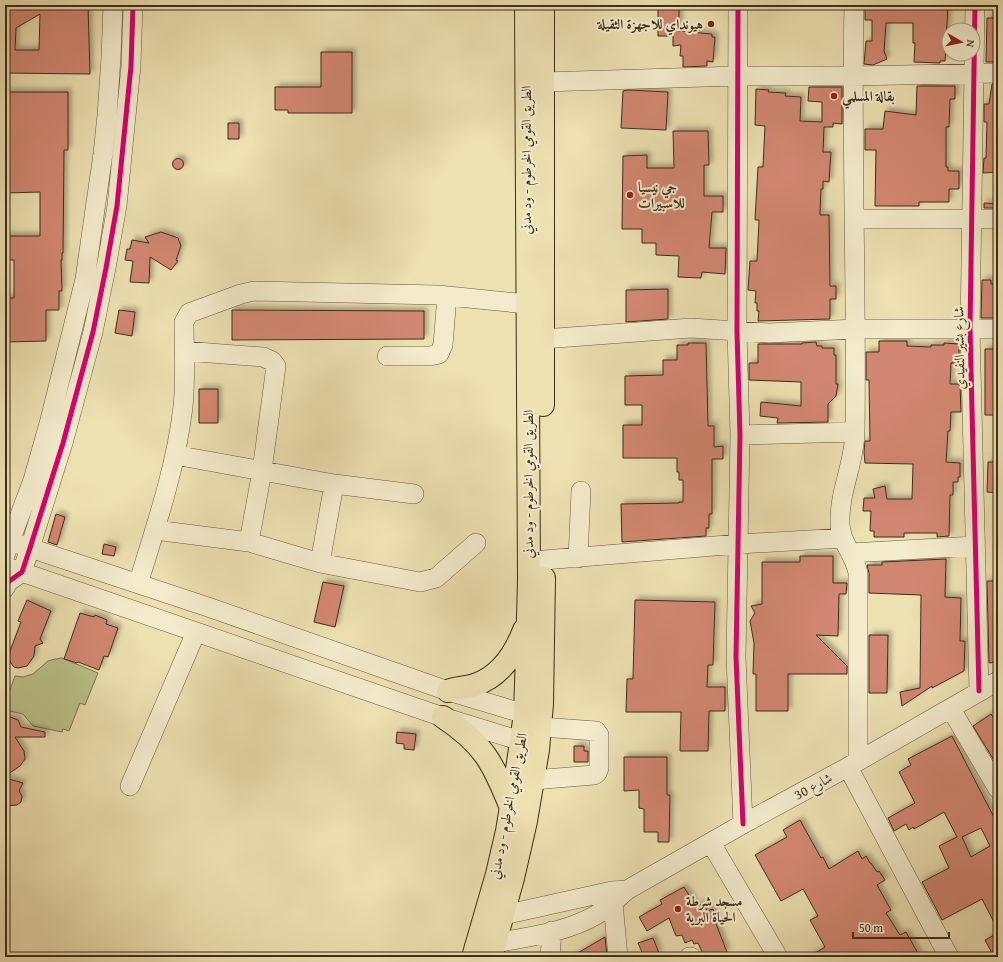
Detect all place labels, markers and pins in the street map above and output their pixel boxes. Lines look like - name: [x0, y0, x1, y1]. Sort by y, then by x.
- place label: هيونداي للاجهزة الثقيلة: [596, 14, 703, 36]
- marker: هيونداي للاجهزة الثقيلة: [706, 19, 716, 29]
- place label: بقالة المسلمي: [842, 86, 895, 109]
- marker: بقالة المسلمي: [829, 91, 839, 101]
- place label: جي نيسيا للاسبيرات: [638, 177, 685, 213]
- marker: جي نيسيا للاسبيرات: [625, 190, 635, 200]
- place label: مسجد شرطة الحياة البرية: [686, 891, 742, 927]
- marker: مسجد شرطة الحياة البرية: [673, 904, 683, 914]

